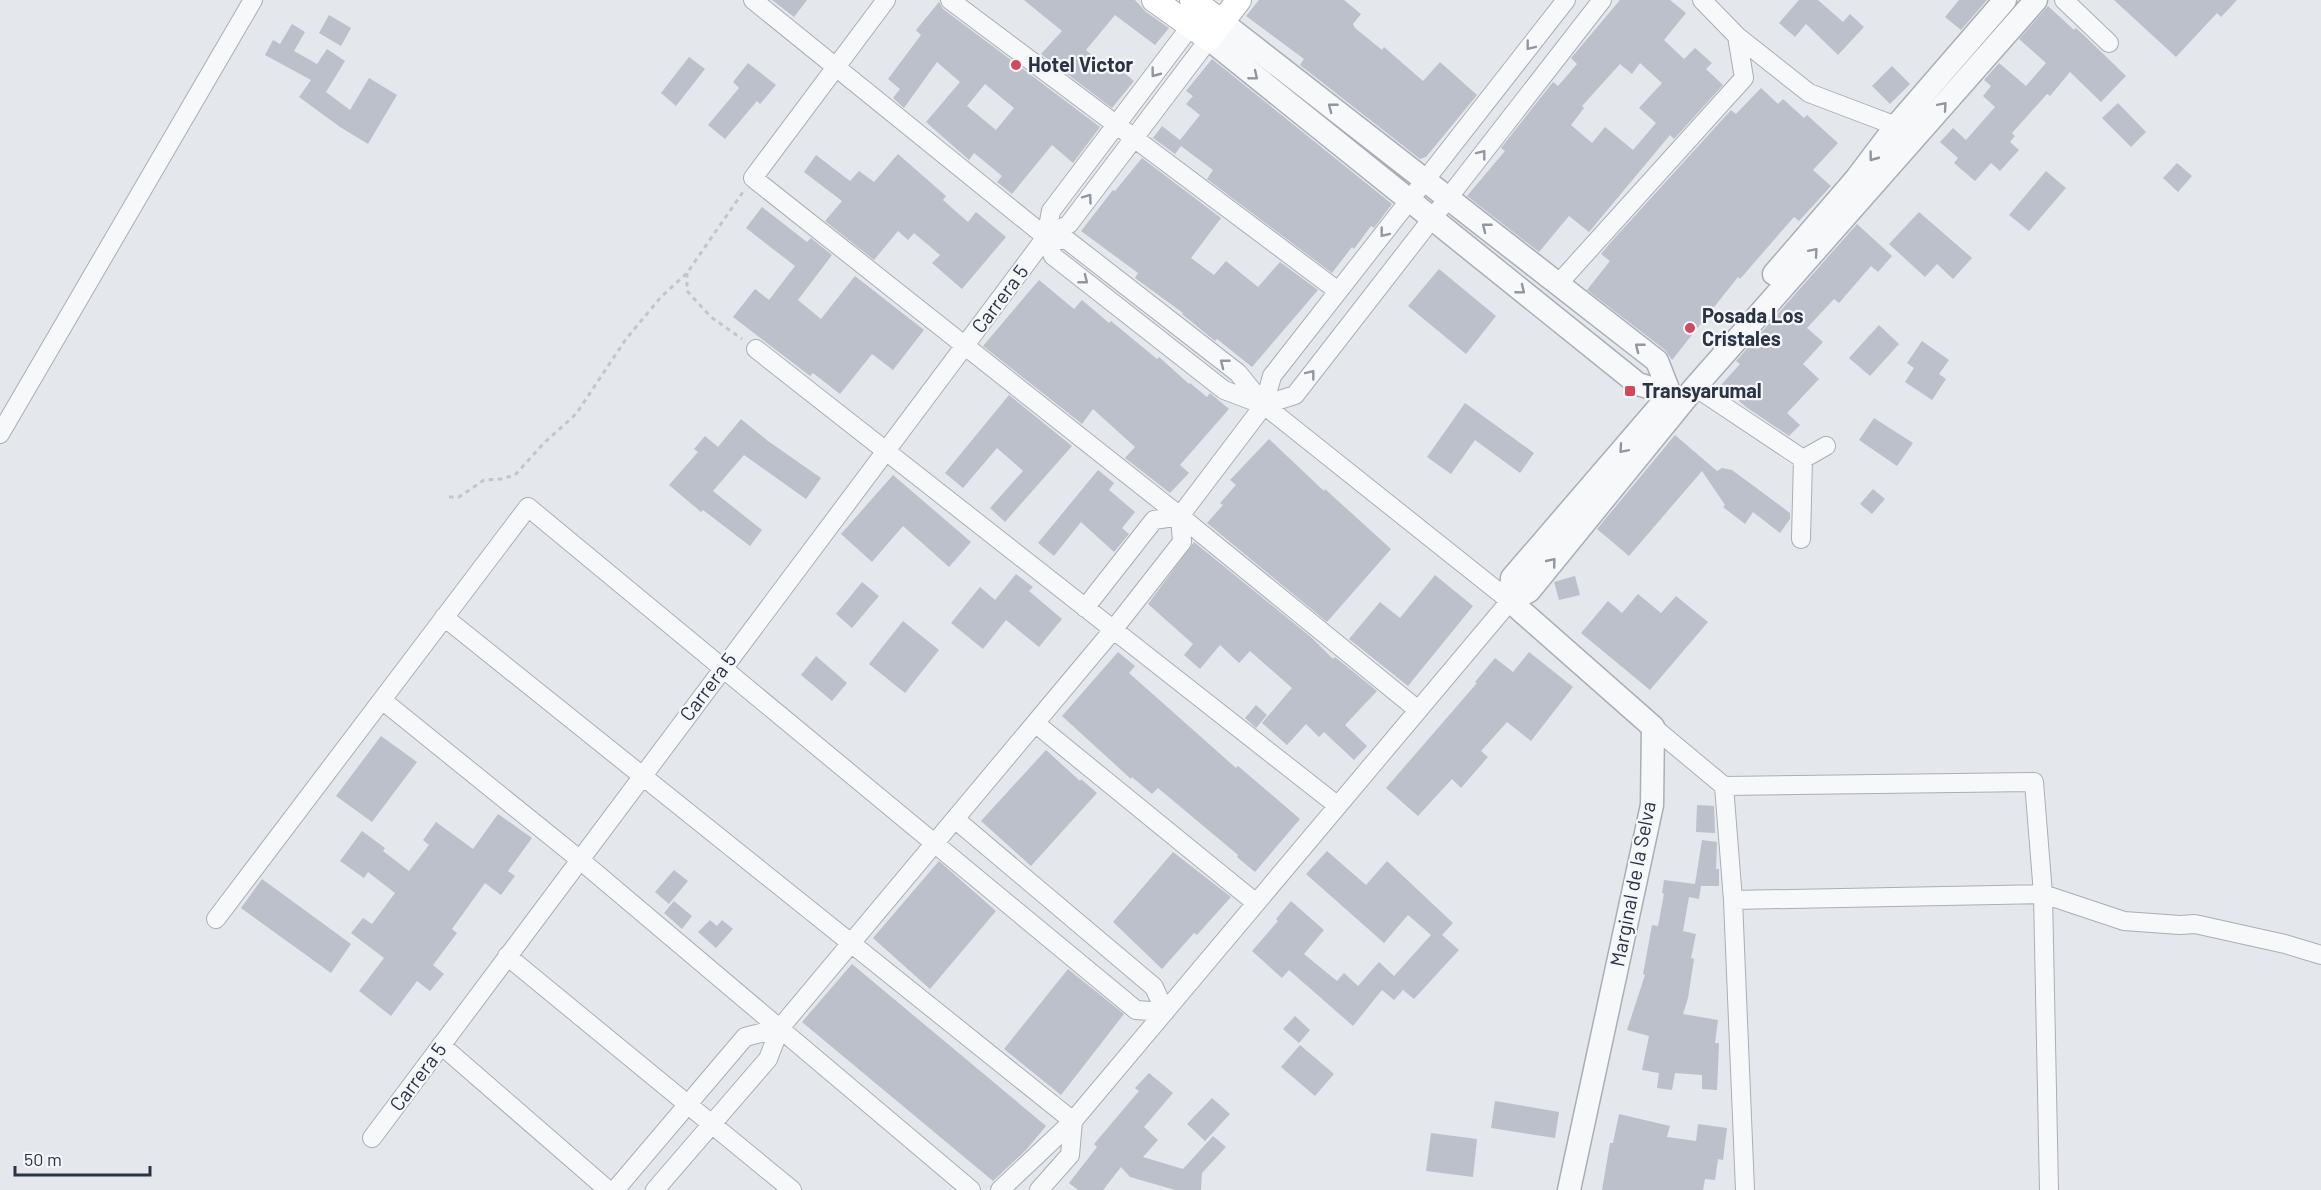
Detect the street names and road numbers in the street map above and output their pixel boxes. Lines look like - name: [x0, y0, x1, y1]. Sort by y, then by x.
- street label: Carrera 5: [966, 260, 1033, 337]
- street label: Carrera 5: [674, 648, 741, 725]
- street label: Marginal de la Selva: [1604, 799, 1660, 968]
- street label: Carrera 5: [384, 1038, 451, 1115]

